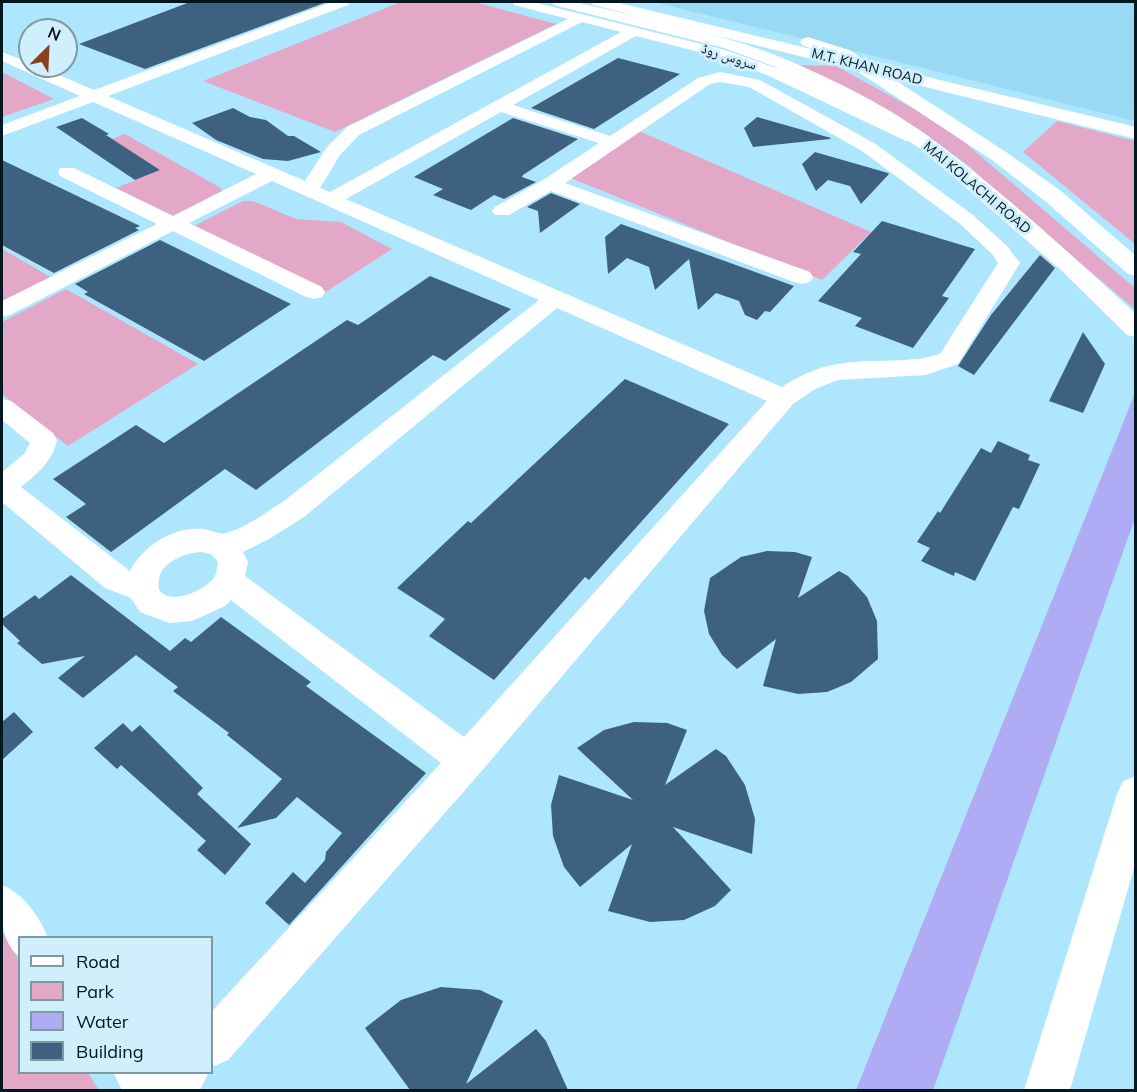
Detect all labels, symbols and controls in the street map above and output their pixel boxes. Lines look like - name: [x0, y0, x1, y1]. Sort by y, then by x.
- north arrow: [18, 18, 78, 78]
- text: N: [45, 22, 64, 45]
- street label: سروس روڈ: [699, 40, 759, 74]
- street label: M.T. KHAN ROAD: [810, 45, 924, 89]
- street label: MAI KOLACHI ROAD: [920, 138, 1034, 238]
- legend: [18, 936, 213, 1074]
- text: Road: [76, 950, 120, 973]
- text: Park: [76, 980, 114, 1003]
- text: Water: [76, 1010, 128, 1033]
- text: Building: [76, 1040, 144, 1063]

